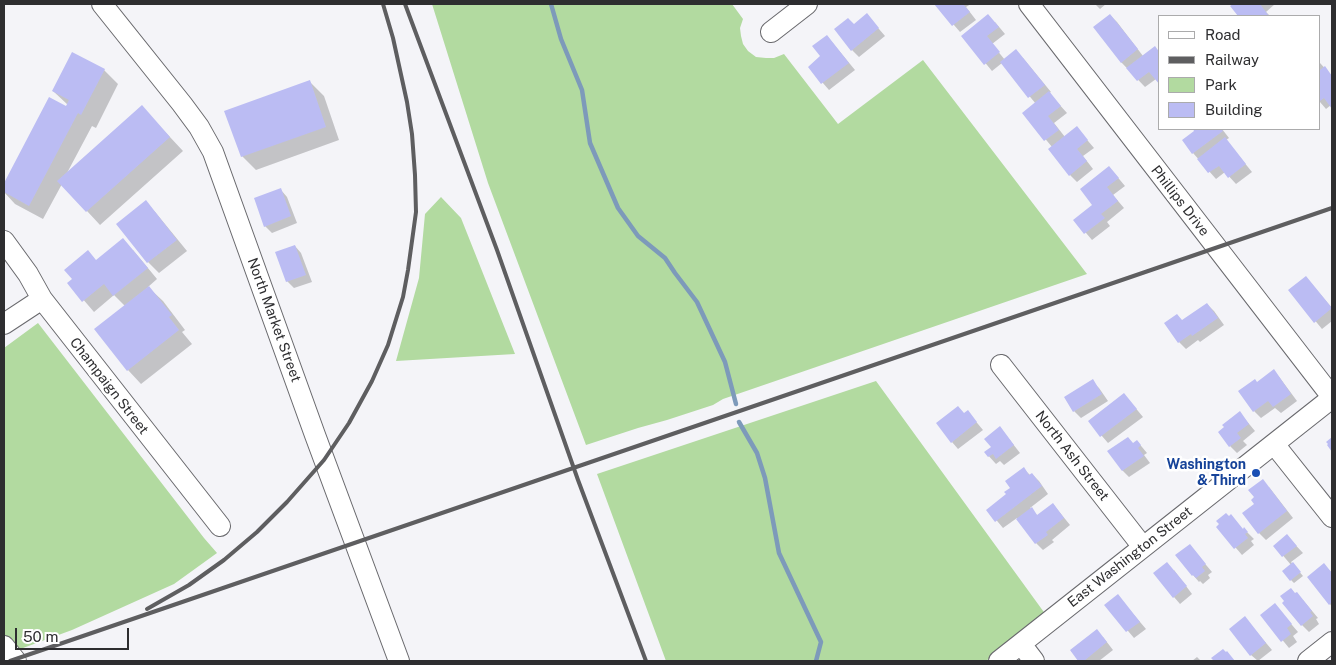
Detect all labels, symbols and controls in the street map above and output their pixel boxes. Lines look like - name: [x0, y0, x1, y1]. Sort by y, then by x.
- legend: [1158, 15, 1321, 130]
- text: Road: [1205, 26, 1241, 43]
- text: Railway: [1205, 51, 1259, 68]
- text: Park: [1205, 76, 1237, 93]
- text: Building: [1205, 101, 1263, 118]
- street label: Phillips Drive: [1147, 163, 1213, 239]
- street label: North Market Street: [244, 256, 304, 384]
- street label: Champaign Street: [66, 334, 152, 438]
- street label: North Ash Street: [1032, 408, 1112, 504]
- place label: Washington & Third: [1167, 457, 1246, 490]
- marker: Washington & Third: [1250, 467, 1262, 479]
- street label: East Washington Street: [1064, 503, 1196, 611]
- scale bar: [18, 618, 131, 650]
- text: 50 m: [23, 628, 58, 645]

